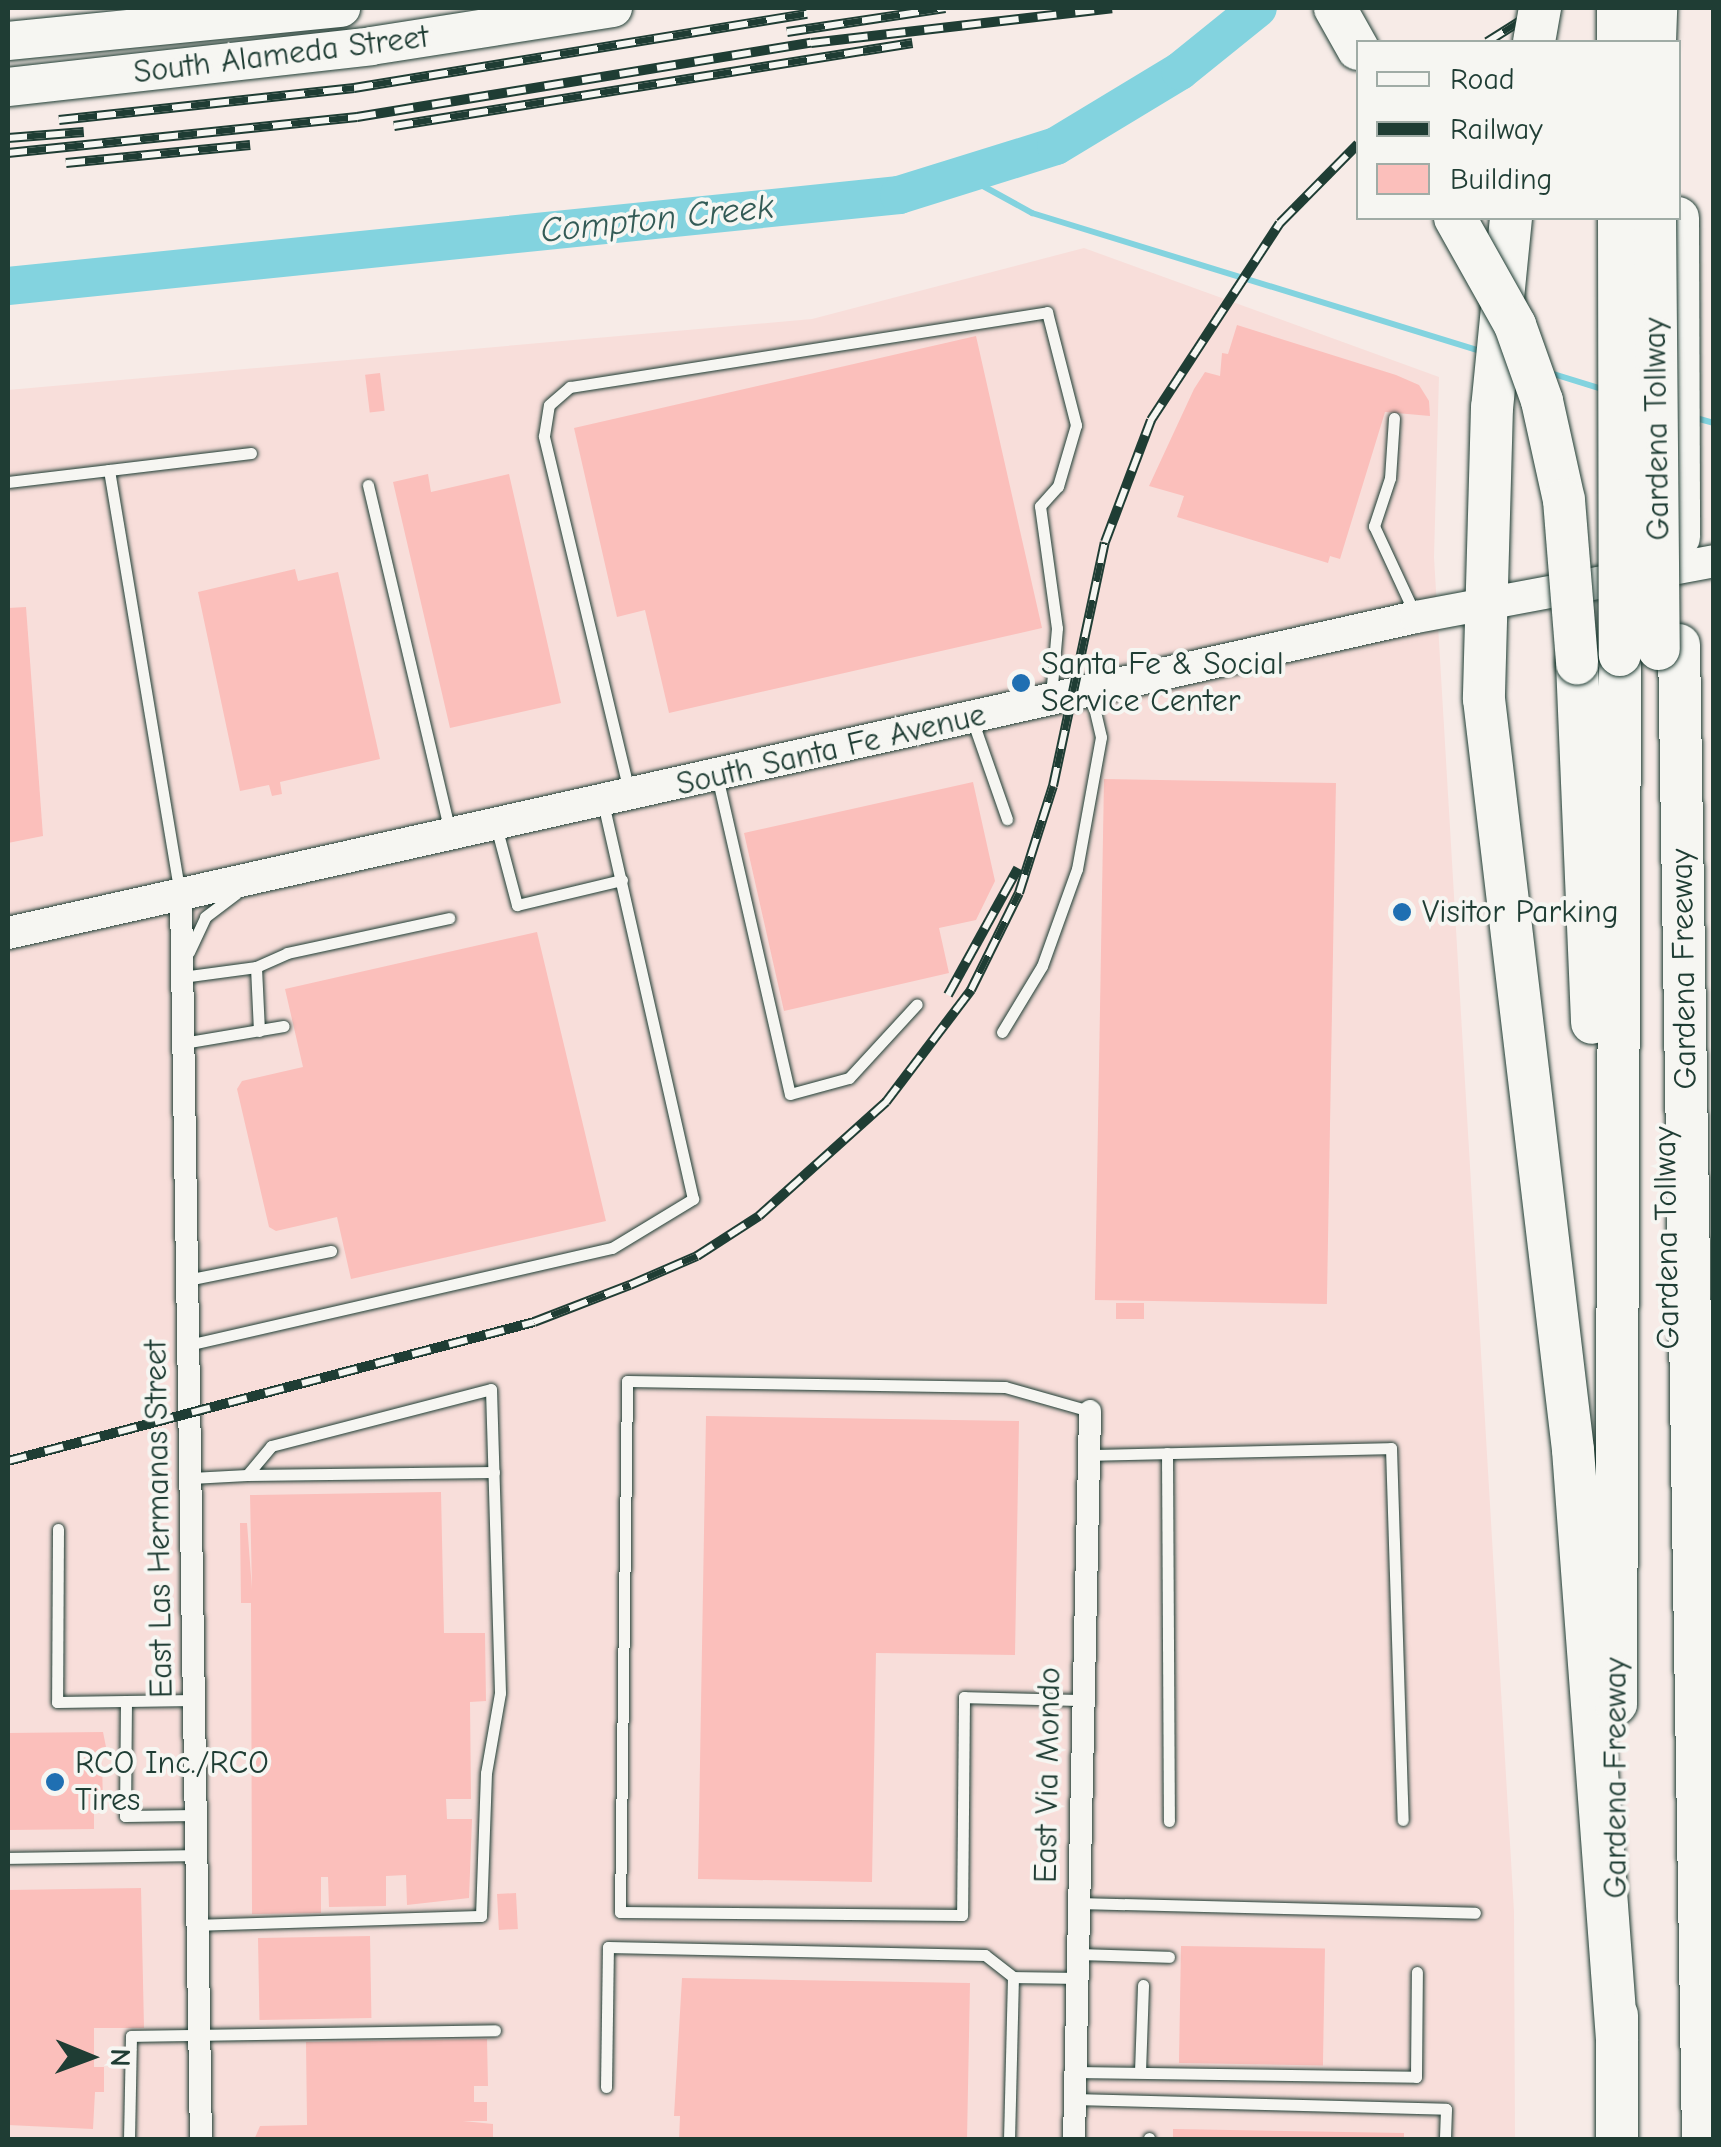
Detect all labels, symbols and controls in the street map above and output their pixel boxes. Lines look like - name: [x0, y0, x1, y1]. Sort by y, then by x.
- street label: South Alameda Street: [131, 18, 431, 92]
- legend: [1356, 40, 1681, 220]
- text: Road: [1450, 62, 1515, 97]
- text: Railway: [1450, 112, 1543, 147]
- text: Building: [1450, 162, 1553, 197]
- water label: Compton Creek: [538, 186, 776, 252]
- street label: Gardena Tollway: [1636, 317, 1678, 541]
- place label: Santa Fe & Social Service Center: [1041, 646, 1284, 721]
- marker: Santa Fe & Social Service Center: [1010, 672, 1032, 694]
- street label: South Santa Fe Avenue: [673, 696, 989, 804]
- street label: Gardena Freeway: [1663, 848, 1705, 1090]
- place label: Visitor Parking: [1422, 893, 1619, 931]
- marker: Visitor Parking: [1391, 901, 1413, 923]
- street label: Gardena Tollway: [1646, 1126, 1688, 1350]
- street label: East Las Hermanas Street: [137, 1340, 181, 1698]
- street label: Gardena Freeway: [1597, 1657, 1635, 1899]
- street label: East Via Mondo: [1027, 1667, 1069, 1883]
- place label: RCO Inc./RCO Tires: [75, 1745, 269, 1820]
- marker: RCO Inc./RCO Tires: [44, 1771, 66, 1793]
- north arrow: [40, 2007, 140, 2107]
- text: N: [104, 2048, 136, 2067]

